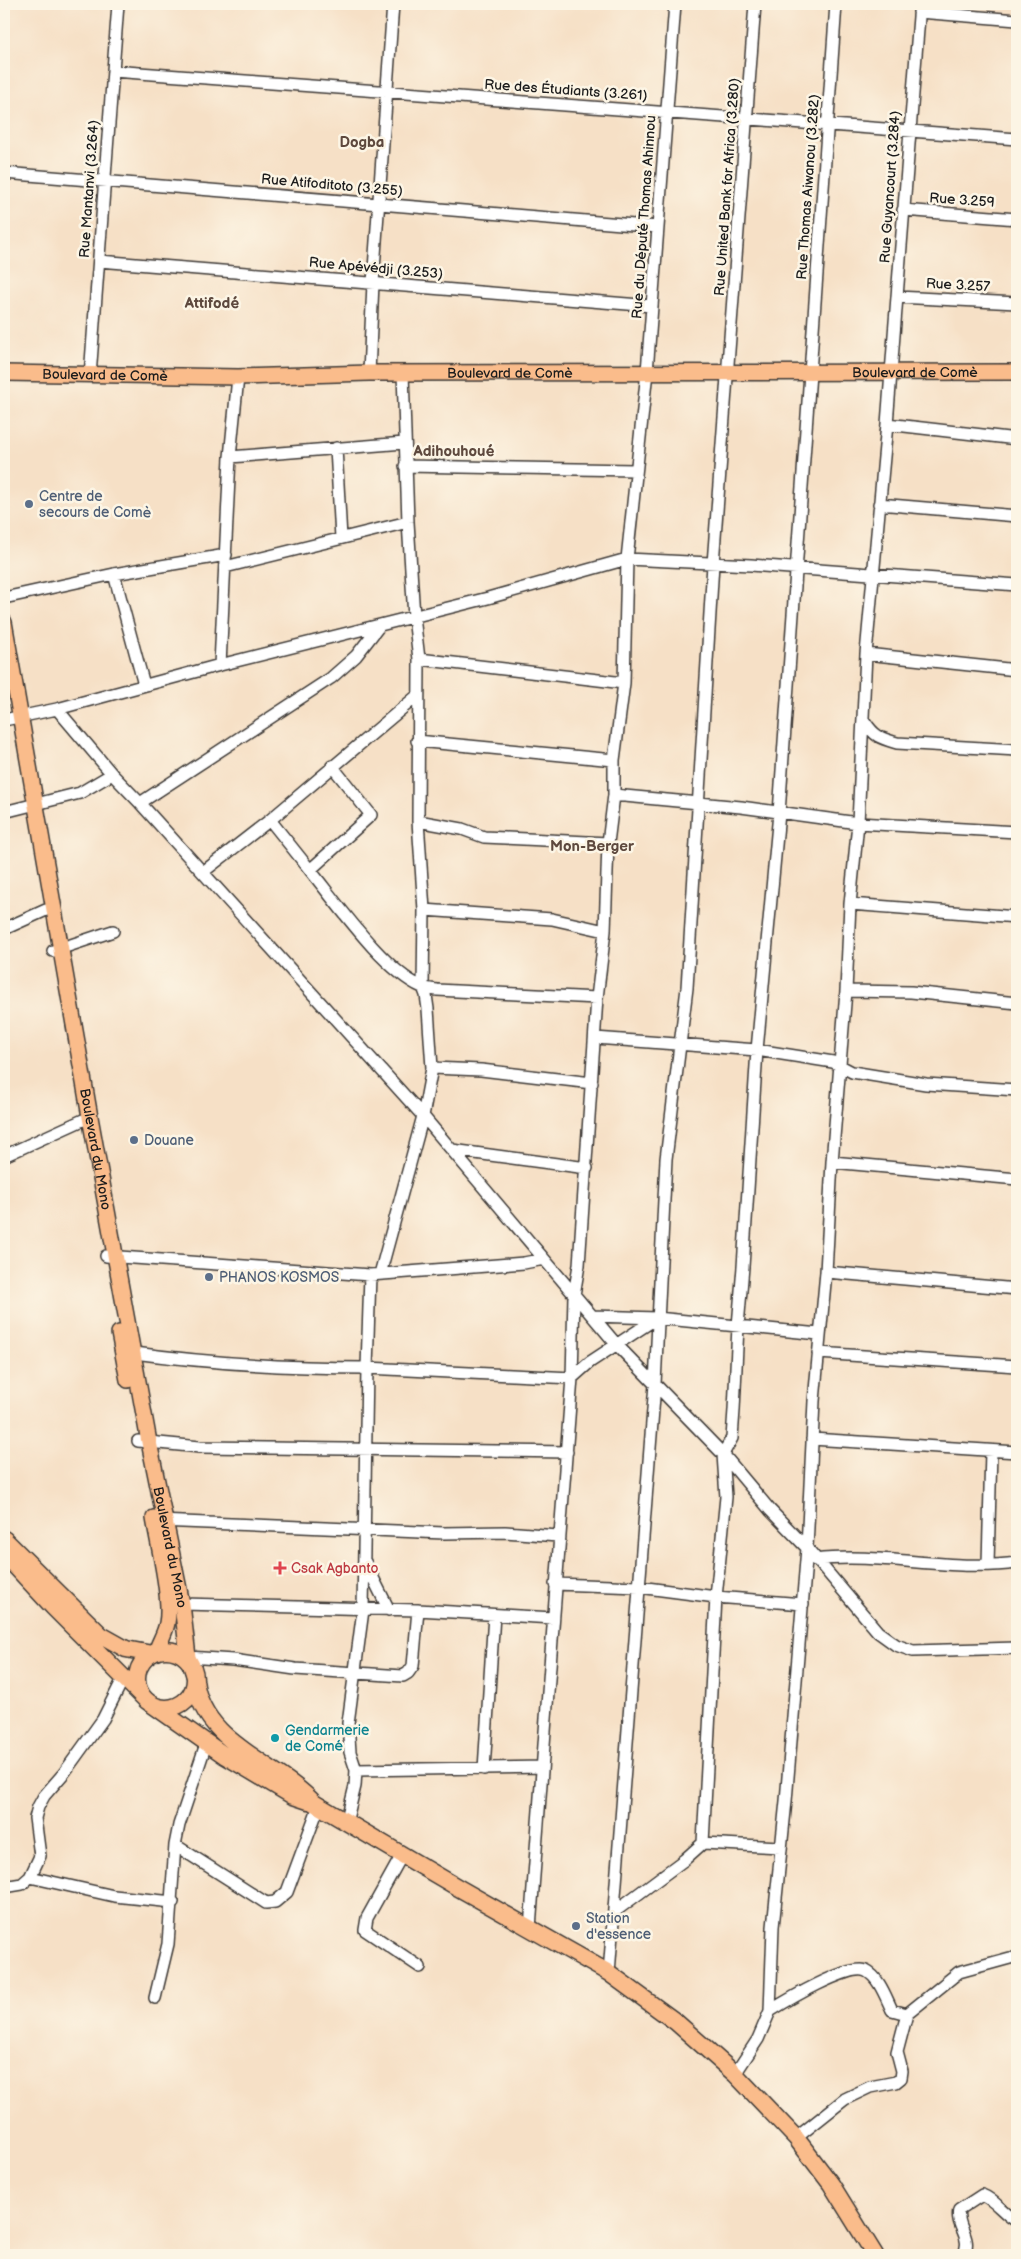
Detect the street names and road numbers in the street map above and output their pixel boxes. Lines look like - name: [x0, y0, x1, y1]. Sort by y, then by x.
- street label: Rue des Étudiants (3.261): [484, 75, 648, 104]
- street label: Rue United Bank for Africa (3.280): [711, 77, 743, 297]
- street label: Rue Thomas Aiwanou (3.282): [793, 94, 823, 280]
- street label: Rue Guyancourt (3.284): [876, 110, 904, 264]
- street label: Rue du Député Thomas Ahinnou: [628, 115, 660, 319]
- street label: Rue Mantanvi (3.264): [76, 120, 102, 258]
- street label: Rue Atifoditoto (3.255): [260, 170, 404, 200]
- street label: Rue 3.259: [929, 189, 995, 211]
- street label: Rue Apévédji (3.253): [308, 254, 444, 282]
- street label: Rue 3.257: [925, 275, 991, 295]
- street label: Boulevard de Comè: [447, 364, 573, 381]
- street label: Boulevard de Comè: [852, 364, 978, 381]
- street label: Boulevard de Comè: [42, 365, 169, 384]
- street label: Boulevard du Mono: [77, 1087, 115, 1211]
- street label: Boulevard du Mono: [150, 1485, 191, 1609]

